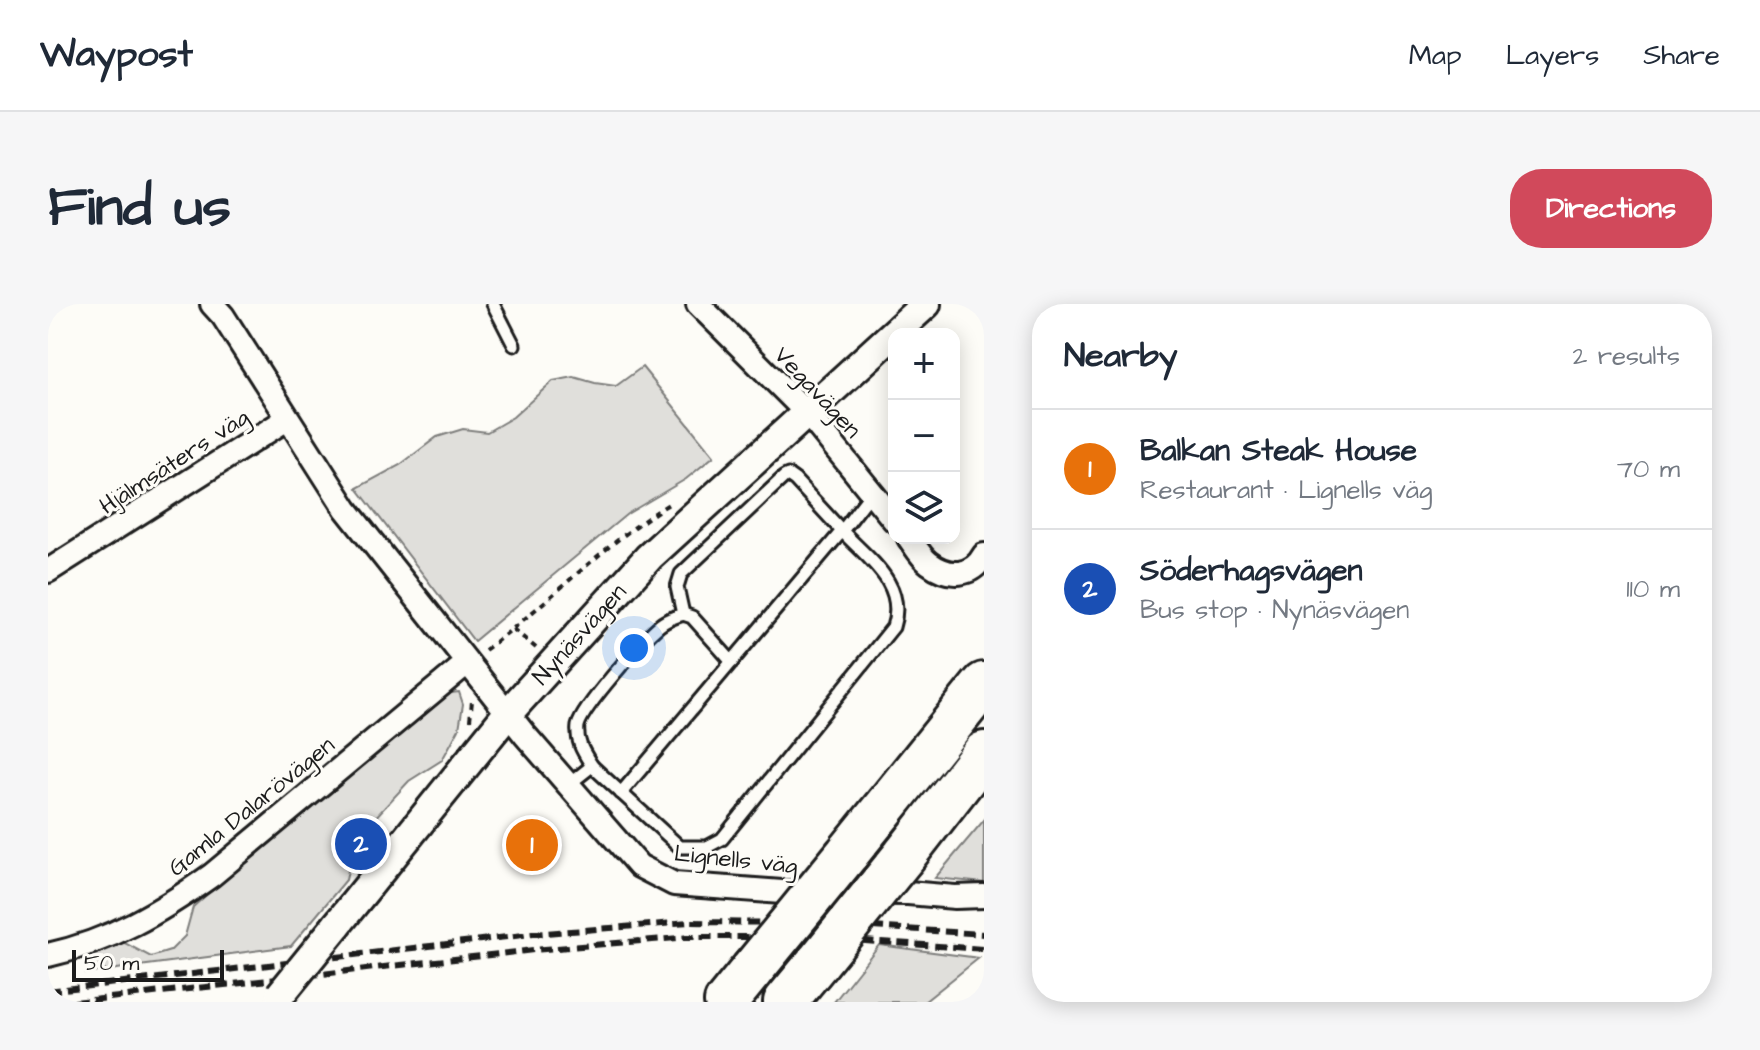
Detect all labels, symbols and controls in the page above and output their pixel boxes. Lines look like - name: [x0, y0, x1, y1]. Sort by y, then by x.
- text: Waypost: [40, 29, 193, 81]
- text: Map: [1409, 36, 1462, 75]
- text: Layers: [1506, 36, 1599, 75]
- text: Share: [1643, 36, 1720, 75]
- text: Find us: [48, 169, 231, 247]
- button: Directions: [1510, 169, 1712, 248]
- map controls: [888, 328, 960, 544]
- button: +: [888, 328, 960, 400]
- text: Nearby: [1064, 332, 1178, 380]
- text: 2 results: [1572, 338, 1680, 374]
- street label: Vegavägen: [765, 339, 869, 447]
- button: −: [888, 400, 960, 472]
- street label: Hjälmsäters väg: [93, 401, 257, 524]
- text: Balkan Steak House: [1140, 430, 1417, 472]
- text: 1: [1088, 451, 1092, 487]
- text: 70 m: [1617, 451, 1680, 487]
- button: layers: [888, 472, 960, 544]
- text: Restaurant · Lignells väg: [1140, 472, 1432, 508]
- text: Söderhagsvägen: [1140, 550, 1362, 592]
- text: 2: [1083, 571, 1097, 607]
- text: 110 m: [1626, 571, 1680, 607]
- street label: Nynäsvägen: [525, 576, 635, 694]
- text: Bus stop · Nynäsvägen: [1140, 592, 1409, 628]
- your location: [614, 628, 654, 668]
- street label: Gamla Dalarövägen: [161, 729, 343, 885]
- pin: 2: [335, 814, 387, 874]
- pin: 1: [506, 815, 558, 875]
- street label: Lignells väg: [672, 837, 799, 884]
- scale bar: [72, 946, 224, 982]
- text: 50 m: [84, 948, 139, 979]

